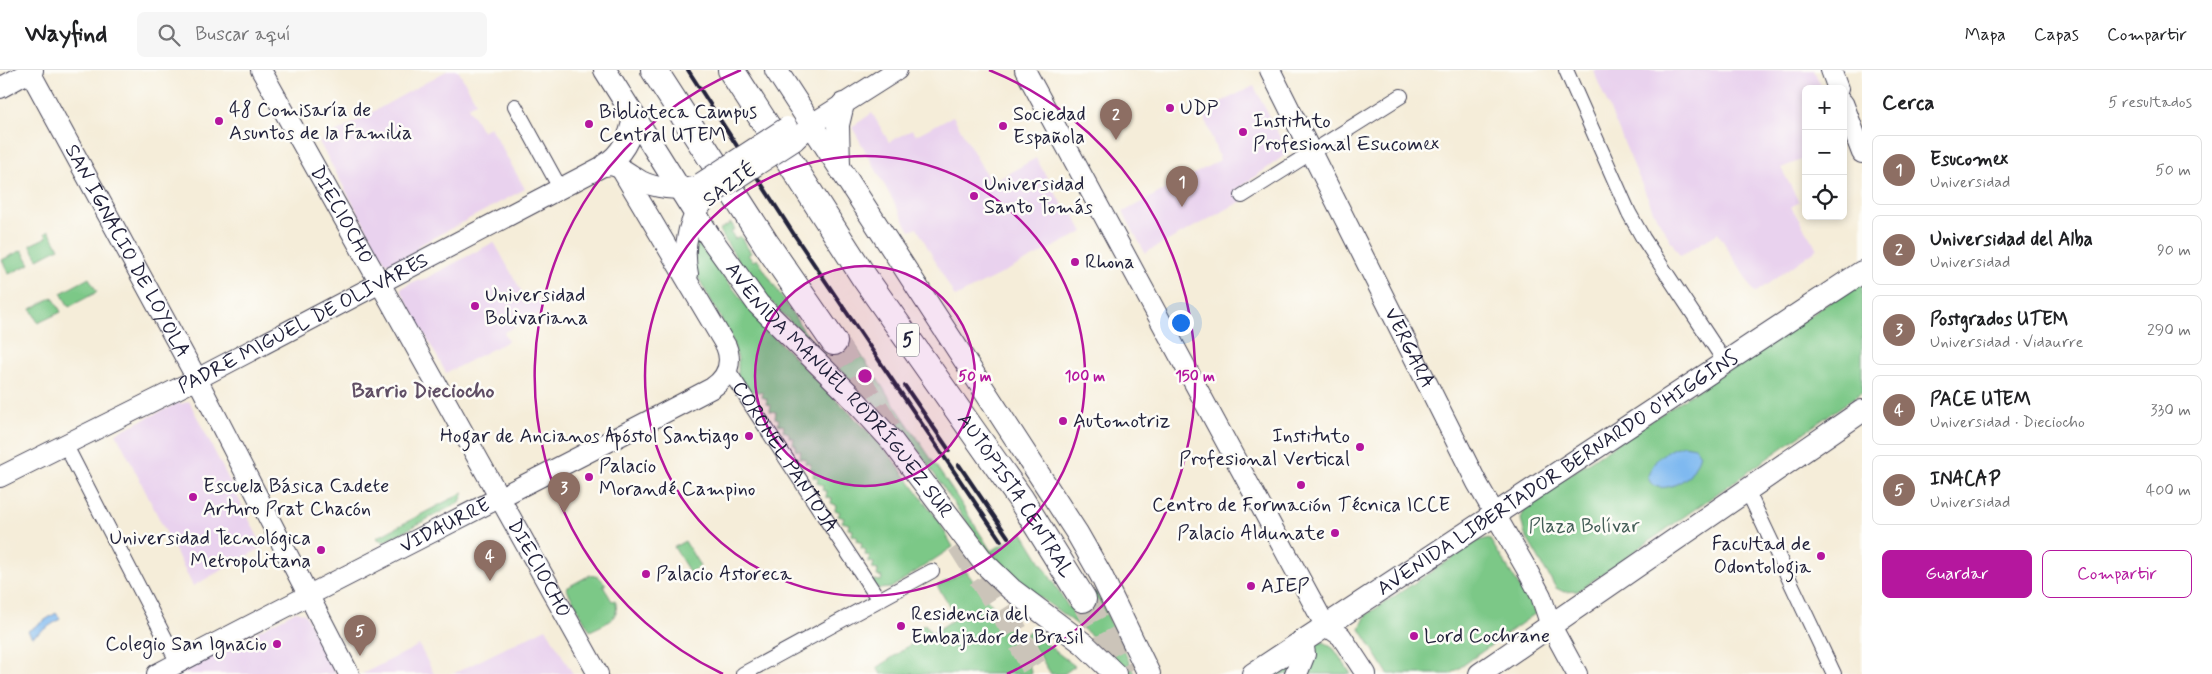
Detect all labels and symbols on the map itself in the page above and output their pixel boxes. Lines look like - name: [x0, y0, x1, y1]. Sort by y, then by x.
- place label: UDP: [1180, 95, 1219, 122]
- place label: 48 Comisaría de Asuntos de la Familia: [229, 97, 412, 147]
- place label: Biblioteca Campus Central UTEM: [599, 99, 757, 149]
- pin: 2: [1100, 99, 1132, 140]
- place label: Sociedad Española: [1013, 101, 1086, 151]
- marker: UDP: [1164, 102, 1176, 114]
- place label: Instituto Profesional Esucomex: [1253, 108, 1439, 158]
- marker: 48 Comisaría de Asuntos de la Familia: [213, 115, 225, 127]
- marker: Biblioteca Campus Central UTEM: [583, 118, 595, 130]
- marker: Sociedad Española: [997, 120, 1009, 132]
- marker: Instituto Profesional Esucomex: [1237, 126, 1249, 138]
- street label: SAN IGNACIO DE LOYOLA: [58, 139, 196, 363]
- street label: SAZIÉ: [698, 156, 762, 214]
- street label: DIECIOCHO: [304, 161, 380, 269]
- pin: 1: [1166, 166, 1198, 207]
- place label: Universidad Santo Tomás: [984, 171, 1093, 221]
- marker: Universidad Santo Tomás: [968, 190, 980, 202]
- street label: PADRE MIGUEL DE OLIVARES: [173, 246, 433, 400]
- place label: Rhona: [1085, 249, 1135, 276]
- marker: Rhona: [1069, 256, 1081, 268]
- street label: AVENIDA MANUEL RODRÍGUEZ SUR: [719, 257, 959, 524]
- place label: Universidad Bolivariana: [485, 282, 588, 332]
- marker: Universidad Bolivariana: [469, 300, 481, 312]
- street label: VERGARA: [1378, 303, 1441, 393]
- your location: [1168, 310, 1194, 336]
- road number: 5: [897, 324, 919, 356]
- street label: AVENIDA LIBERTADOR BERNARDO O'HIGGINS: [1372, 344, 1743, 602]
- centre of rings: [856, 367, 874, 385]
- text: 50 m: [958, 367, 992, 387]
- text: 100 m: [1065, 367, 1105, 387]
- text: 150 m: [1175, 367, 1215, 387]
- street label: CORONEL PANTOJA: [725, 376, 845, 538]
- district label: Barrio Dieciocho: [352, 377, 495, 405]
- street label: AUTOPISTA CENTRAL: [951, 408, 1080, 583]
- place label: Automotriz: [1073, 408, 1171, 435]
- marker: Automotriz: [1057, 415, 1069, 427]
- place label: Hogar de Ancianos Apóstol Santiago: [440, 423, 739, 452]
- place label: Instituto Profesional Vertical: [1179, 423, 1350, 473]
- marker: Hogar de Ancianos Apóstol Santiago: [743, 430, 755, 442]
- marker: Instituto Profesional Vertical: [1354, 441, 1366, 453]
- place label: Palacio Morandé Campino: [599, 453, 756, 503]
- marker: Palacio Morandé Campino: [583, 471, 595, 483]
- pin: 3: [548, 472, 580, 513]
- place label: Escuela Básica Cadete Arturo Prat Chacón: [203, 473, 389, 523]
- marker: Centro de Formación Técnica ICCE: [1295, 479, 1307, 491]
- marker: Escuela Básica Cadete Arturo Prat Chacón: [187, 491, 199, 503]
- street label: VIDAURRE: [395, 491, 495, 560]
- place label: Centro de Formación Técnica ICCE: [1152, 492, 1450, 519]
- park label: Plaza Bolívar: [1528, 513, 1640, 540]
- street label: DIECIOCHO: [501, 515, 578, 623]
- place label: Palacio Aldunate: [1177, 520, 1325, 547]
- place label: Universidad Tecnológica Metropolitana: [109, 525, 311, 575]
- marker: Palacio Aldunate: [1329, 527, 1341, 539]
- place label: Facultad de Odontologia: [1712, 531, 1812, 583]
- pin: 4: [474, 540, 506, 581]
- marker: Universidad Tecnológica Metropolitana: [315, 544, 327, 556]
- marker: Facultad de Odontologia: [1815, 550, 1827, 562]
- place label: Palacio Astoreca: [656, 561, 793, 588]
- marker: Palacio Astoreca: [640, 568, 652, 580]
- place label: AIEP: [1261, 573, 1309, 600]
- marker: AIEP: [1245, 580, 1257, 592]
- place label: Residencia del Embajador de Brasil: [911, 601, 1084, 651]
- pin: 5: [344, 615, 376, 656]
- marker: Residencia del Embajador de Brasil: [895, 620, 907, 632]
- place label: Lord Cochrane: [1424, 623, 1550, 650]
- marker: Lord Cochrane: [1408, 630, 1420, 642]
- place label: Colegio San Ignacio: [105, 631, 267, 659]
- marker: Colegio San Ignacio: [271, 638, 283, 650]

